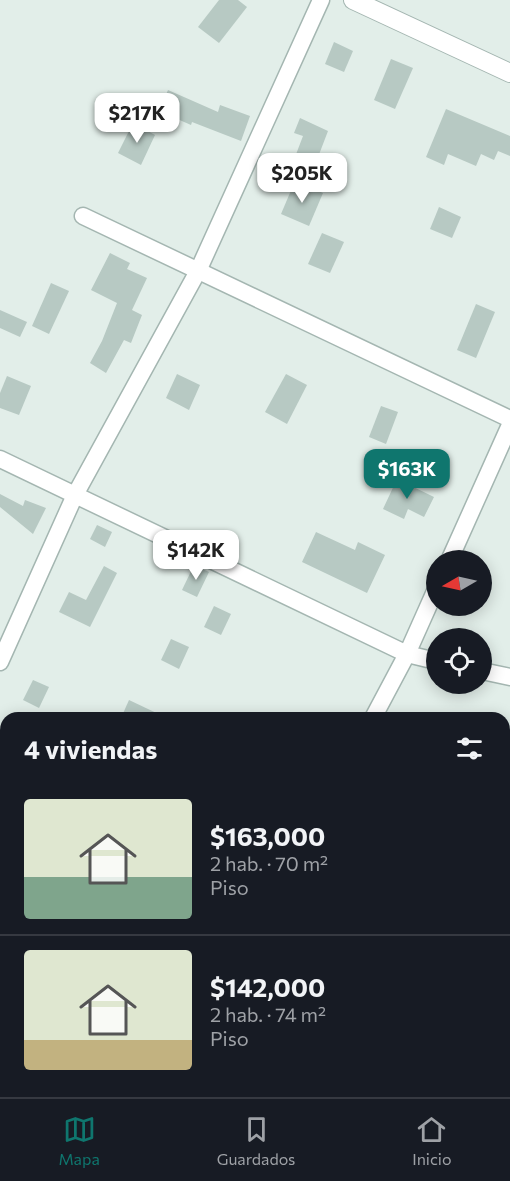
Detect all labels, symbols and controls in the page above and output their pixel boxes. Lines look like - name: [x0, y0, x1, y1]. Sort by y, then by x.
- pin: $217K: [95, 93, 179, 144]
- text: $217K: [109, 100, 165, 124]
- pin: $205K: [260, 153, 344, 204]
- text: $205K: [271, 160, 333, 184]
- pin: $163K: [365, 449, 449, 500]
- text: $163K: [378, 456, 436, 480]
- pin: $142K: [154, 530, 238, 581]
- text: $142K: [167, 537, 225, 561]
- north arrow: [426, 550, 492, 616]
- map controls: [426, 550, 492, 694]
- button: locate: [426, 628, 492, 694]
- icon: filters: [453, 732, 486, 765]
- text: 4 viviendas: [24, 733, 157, 764]
- text: $163,000: [210, 820, 325, 851]
- icon: home: [72, 823, 144, 895]
- text: 2 hab. · 70 m²: [210, 851, 328, 875]
- text: Piso: [210, 875, 249, 899]
- text: $142,000: [210, 971, 325, 1002]
- icon: home: [72, 974, 144, 1046]
- text: 2 hab. · 74 m²: [210, 1002, 326, 1026]
- text: Piso: [210, 1026, 249, 1050]
- tab: Mapa: [58, 1113, 100, 1168]
- tab: Guardados: [217, 1113, 295, 1168]
- tab: Inicio: [412, 1113, 452, 1168]

